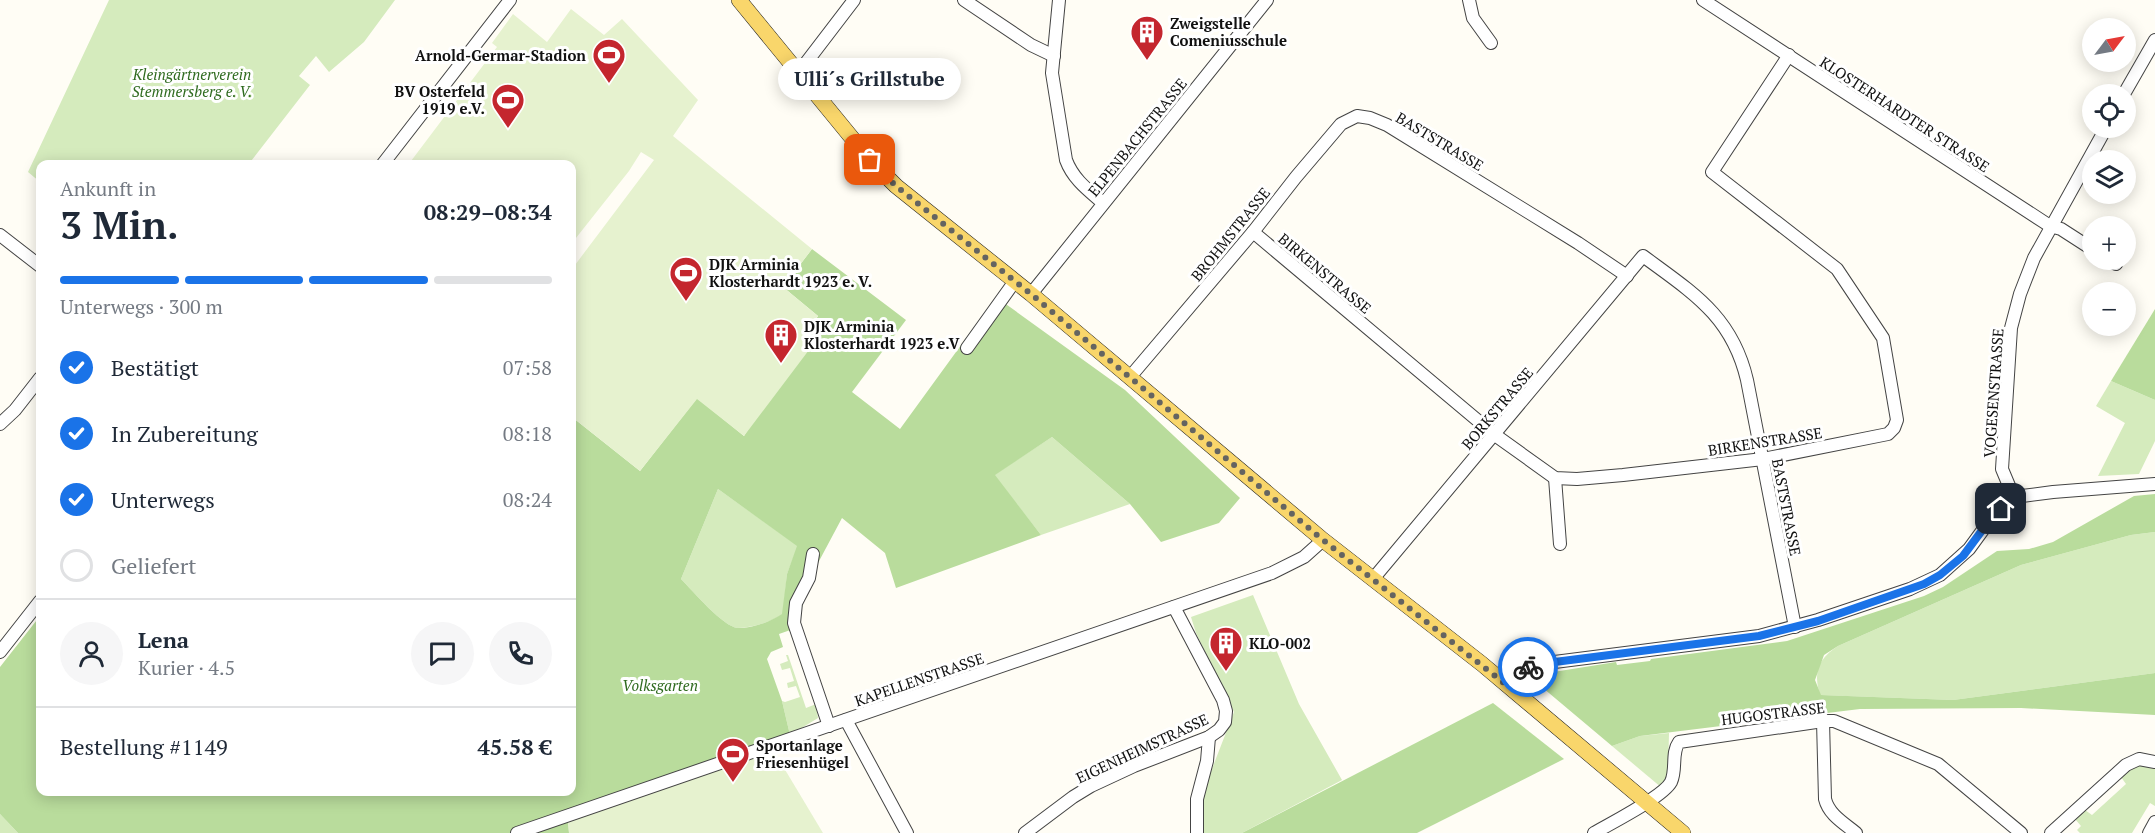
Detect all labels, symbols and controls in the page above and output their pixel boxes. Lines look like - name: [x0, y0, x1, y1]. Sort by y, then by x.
- place label: Zweigstelle Comeniusschule: [1170, 13, 1287, 50]
- building icon: Zweigstelle Comeniusschule: [1129, 14, 1165, 61]
- north arrow: [2082, 18, 2136, 72]
- map controls: [2082, 18, 2136, 336]
- sports icon: Arnold-Germar-Stadion: [591, 37, 627, 84]
- place label: Arnold-Germar-Stadion: [415, 45, 586, 65]
- street label: KLOSTERHARDTER STRASSE: [1816, 52, 1994, 176]
- callout: Ulli´s Grillstube: [778, 58, 962, 100]
- park label: Kleingärtnerverein Stemmersberg e. V.: [132, 64, 252, 101]
- text: Ulli´s Grillstube: [794, 65, 945, 92]
- street label: ELPENBACHSTRASSE: [1083, 74, 1191, 200]
- place label: BV Osterfeld 1919 e.V.: [394, 81, 485, 118]
- sports icon: BV Osterfeld 1919 e.V.: [490, 82, 526, 129]
- button: locate: [2082, 84, 2136, 138]
- street label: BASTSTRASSE: [1393, 107, 1487, 175]
- pin: [844, 134, 895, 185]
- icon: bag: [853, 143, 886, 176]
- button: layers: [2082, 150, 2136, 204]
- text: Ankunft in: [60, 175, 156, 202]
- street label: BROHMSTRASSE: [1186, 183, 1274, 285]
- text: 08:29–08:34: [424, 197, 552, 226]
- text: 3 Min.: [60, 198, 178, 250]
- button: +: [2082, 216, 2136, 270]
- street label: BIRKENSTRASSE: [1274, 228, 1376, 318]
- place label: DJK Arminia Klosterhardt 1923 e. V.: [709, 254, 872, 291]
- sports icon: DJK Arminia Klosterhardt 1923 e. V.: [668, 255, 704, 302]
- button: −: [2082, 282, 2136, 336]
- text: Unterwegs · 300 m: [60, 293, 223, 320]
- place label: DJK Arminia Klosterhardt 1923 e.V: [804, 316, 961, 353]
- building icon: DJK Arminia Klosterhardt 1923 e.V: [763, 317, 799, 364]
- street label: VOGESENSTRASSE: [1979, 328, 2007, 458]
- icon: check: [60, 351, 93, 384]
- text: Bestätigt: [111, 353, 199, 382]
- text: 07:58: [503, 354, 552, 381]
- street label: BORKSTRASSE: [1457, 363, 1537, 453]
- icon: check: [60, 417, 93, 450]
- text: In Zubereitung: [111, 419, 258, 448]
- text: 08:18: [503, 420, 552, 447]
- street label: BIRKENSTRASSE: [1706, 422, 1824, 460]
- street label: BASTSTRASSE: [1768, 457, 1806, 557]
- icon: check: [60, 483, 93, 516]
- pin: [1975, 483, 2026, 534]
- text: Unterwegs: [111, 485, 215, 514]
- text: 08:24: [503, 486, 552, 513]
- icon: home: [1984, 492, 2017, 525]
- text: Geliefert: [111, 551, 196, 580]
- button: person: [60, 622, 123, 685]
- button: chat: [411, 622, 474, 685]
- button: phone: [489, 622, 552, 685]
- text: Lena: [138, 625, 189, 654]
- building icon: KLO-002: [1208, 625, 1244, 672]
- place label: KLO-002: [1249, 633, 1311, 653]
- courier: [1498, 637, 1558, 697]
- street label: KAPELLENSTRASSE: [852, 648, 986, 710]
- icon: bike: [1512, 651, 1545, 684]
- text: Kurier · 4.5: [138, 654, 235, 681]
- park label: Volksgarten: [622, 675, 698, 695]
- street label: HUGOSTRASSE: [1720, 697, 1826, 729]
- street label: EIGENHEIMSTRASSE: [1073, 709, 1211, 787]
- text: Bestellung #1149: [60, 732, 228, 761]
- text: 45.58 €: [477, 732, 552, 761]
- place label: Sportanlage Friesenhügel: [756, 735, 849, 772]
- sports icon: Sportanlage Friesenhügel: [715, 736, 751, 783]

